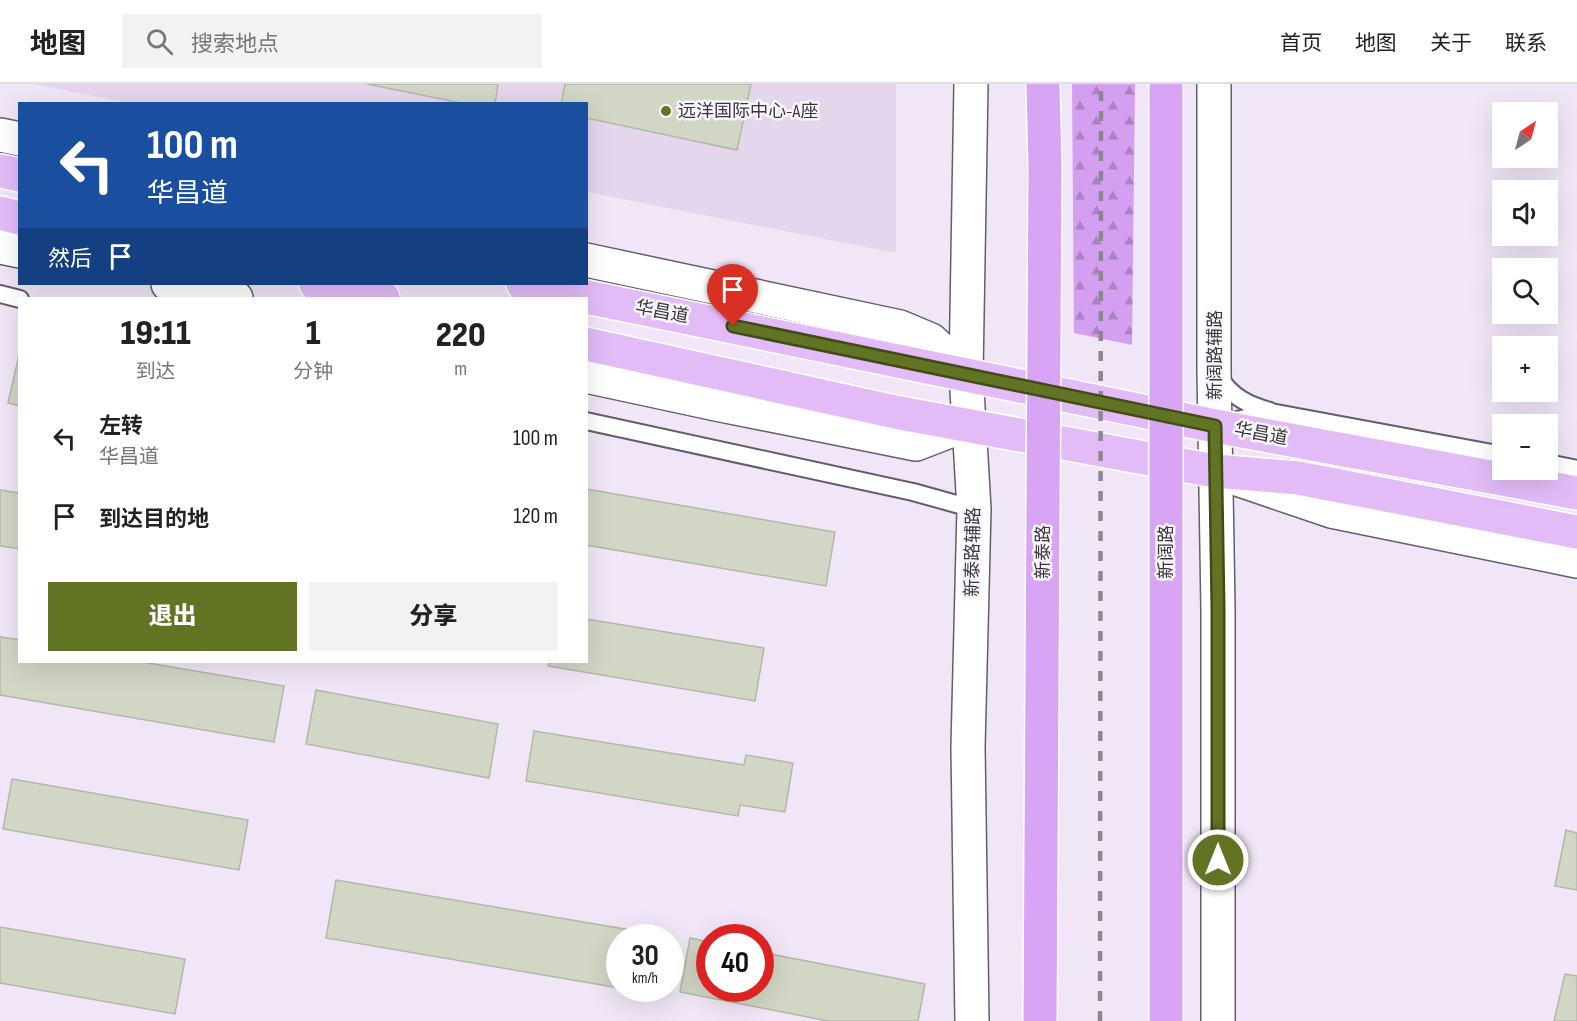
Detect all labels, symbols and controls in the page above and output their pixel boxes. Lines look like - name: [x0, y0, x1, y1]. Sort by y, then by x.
- search box: [122, 14, 542, 68]
- icon: search: [143, 25, 176, 58]
- text: 地图: [30, 28, 86, 61]
- text: 搜索地点: [191, 31, 279, 58]
- text: 首页: [1280, 31, 1322, 56]
- text: 地图: [1355, 31, 1397, 56]
- text: 关于: [1430, 31, 1472, 56]
- text: 联系: [1505, 31, 1547, 56]
- place label: 远洋国际中心-A座: [678, 101, 818, 122]
- north arrow: [1492, 102, 1558, 168]
- map controls: [1492, 102, 1558, 480]
- marker: 远洋国际中心-A座: [659, 104, 673, 118]
- text: 100 m: [147, 120, 238, 171]
- icon: left: [48, 126, 126, 204]
- text: 华昌道: [147, 178, 228, 210]
- button: sound: [1492, 180, 1558, 246]
- icon: arrive: [104, 240, 137, 273]
- text: 然后: [48, 246, 92, 273]
- button: search: [1492, 258, 1558, 324]
- pin: [707, 264, 758, 326]
- icon: arrive: [716, 273, 749, 306]
- street label: 华昌道: [633, 297, 691, 327]
- street label: 新阔路辅路: [1205, 310, 1226, 400]
- text: 19:11: [120, 312, 191, 355]
- text: 1: [306, 312, 321, 355]
- text: 220: [436, 314, 486, 357]
- button: +: [1492, 336, 1558, 402]
- text: m: [454, 357, 467, 381]
- text: 到达: [136, 360, 176, 384]
- text: 分钟: [293, 360, 333, 384]
- text: 左转: [99, 413, 143, 440]
- button: −: [1492, 414, 1558, 480]
- street label: 华昌道: [1232, 419, 1290, 449]
- icon: left: [48, 422, 81, 455]
- text: 100 m: [513, 425, 558, 452]
- text: 华昌道: [99, 445, 159, 469]
- icon: arrive: [48, 500, 81, 533]
- text: 120 m: [514, 503, 558, 530]
- text: 到达目的地: [99, 506, 209, 533]
- street label: 新泰路辅路: [962, 507, 984, 597]
- street label: 新泰路: [1033, 525, 1054, 579]
- street label: 新阔路: [1156, 525, 1177, 579]
- button: 退出: [48, 582, 297, 651]
- button: 分享: [309, 582, 558, 651]
- position arrow: [1186, 828, 1250, 892]
- speed limit sign: 40: [696, 924, 774, 1002]
- text: 30: [631, 938, 659, 974]
- text: km/h: [632, 969, 658, 988]

